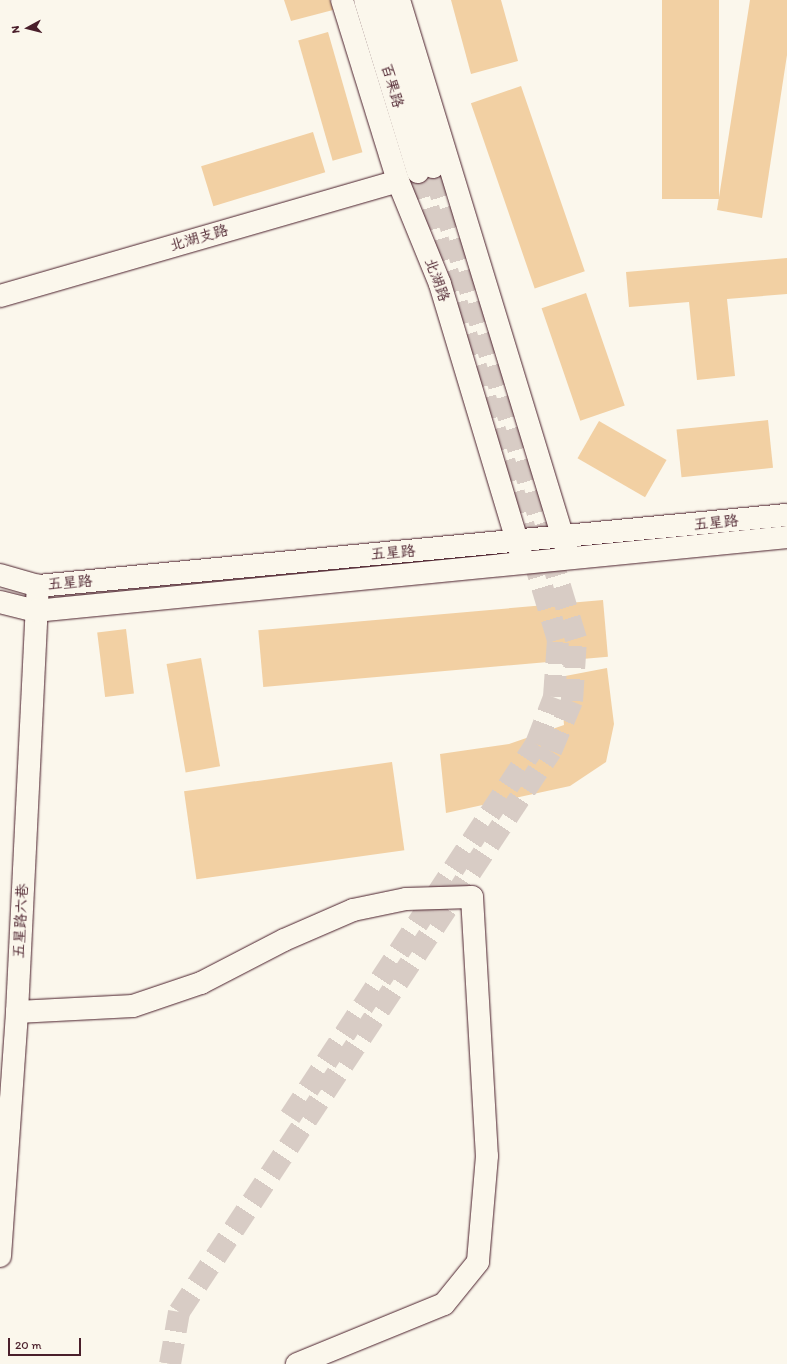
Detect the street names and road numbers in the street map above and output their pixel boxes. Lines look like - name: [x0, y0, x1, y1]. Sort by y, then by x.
- street label: 百果路: [377, 62, 407, 110]
- street label: 北湖支路: [168, 221, 230, 255]
- street label: 北湖路: [421, 256, 453, 304]
- street label: 五星路: [693, 512, 739, 534]
- street label: 五星路: [370, 542, 416, 564]
- street label: 五星路: [47, 572, 93, 594]
- street label: 五星路六巷: [10, 883, 32, 959]

